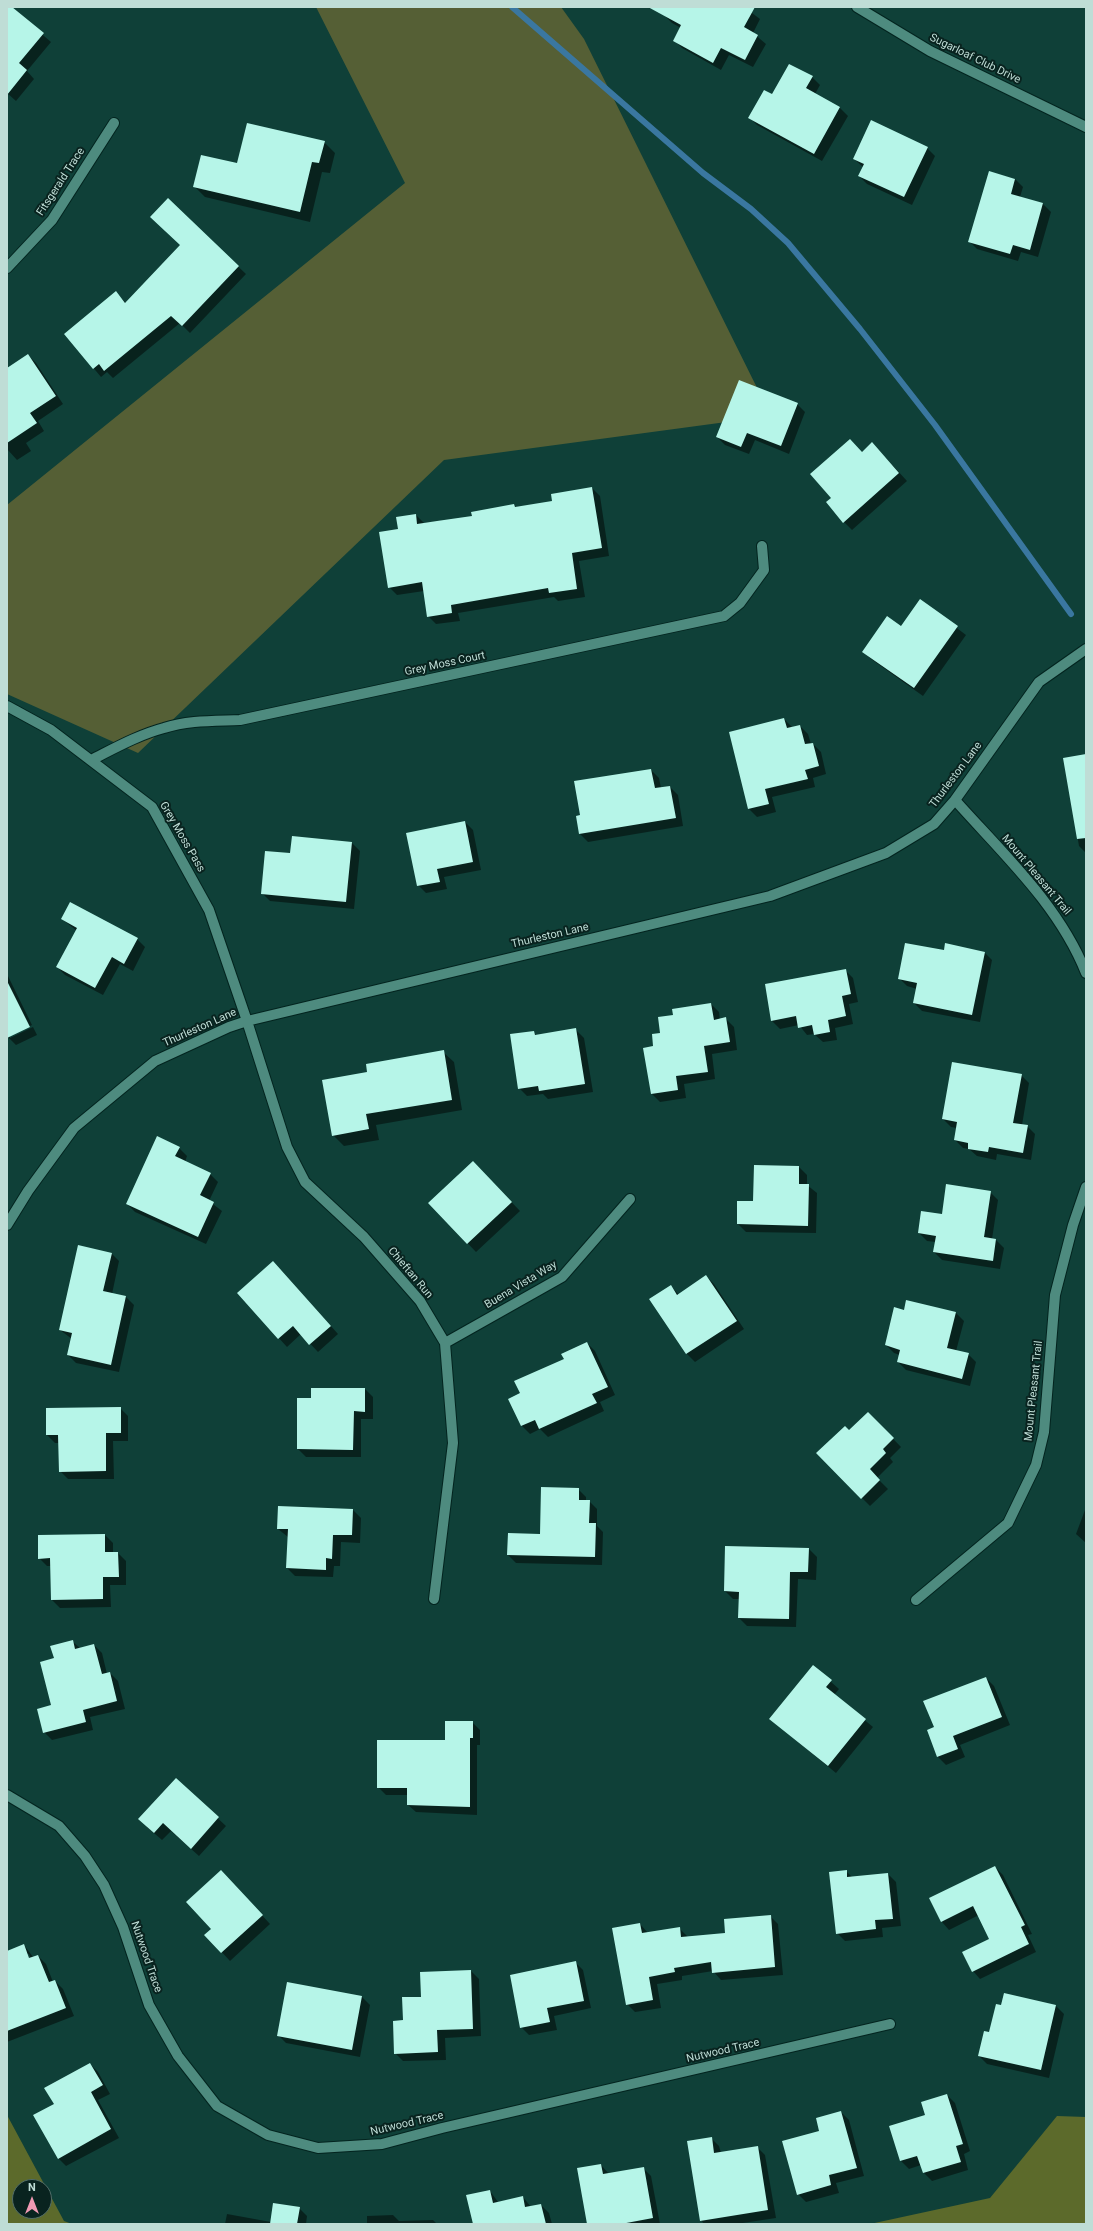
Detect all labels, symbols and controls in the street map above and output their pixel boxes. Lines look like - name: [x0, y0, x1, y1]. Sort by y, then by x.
- street label: Sugarloaf Club Drive: [927, 31, 1023, 87]
- street label: Fitsgerald Trace: [34, 146, 88, 218]
- street label: Grey Moss Court: [404, 649, 486, 679]
- street label: Thurleston Lane: [927, 739, 985, 811]
- street label: Grey Moss Pass: [157, 799, 207, 875]
- street label: Mount Pleasant Trail: [999, 832, 1073, 918]
- street label: Thurleston Lane: [510, 921, 590, 951]
- street label: Thurleston Lane: [161, 1006, 239, 1050]
- street label: Chieftan Run: [385, 1245, 435, 1301]
- street label: Buena Vista Way: [483, 1258, 559, 1312]
- street label: Mount Pleasant Trail: [1022, 1340, 1046, 1442]
- street label: Nutwood Trace: [128, 1920, 164, 1994]
- street label: Nutwood Trace: [685, 2036, 761, 2066]
- street label: Nutwood Trace: [369, 2109, 445, 2139]
- north arrow: [12, 2179, 52, 2219]
- text: N: [28, 2181, 36, 2194]

